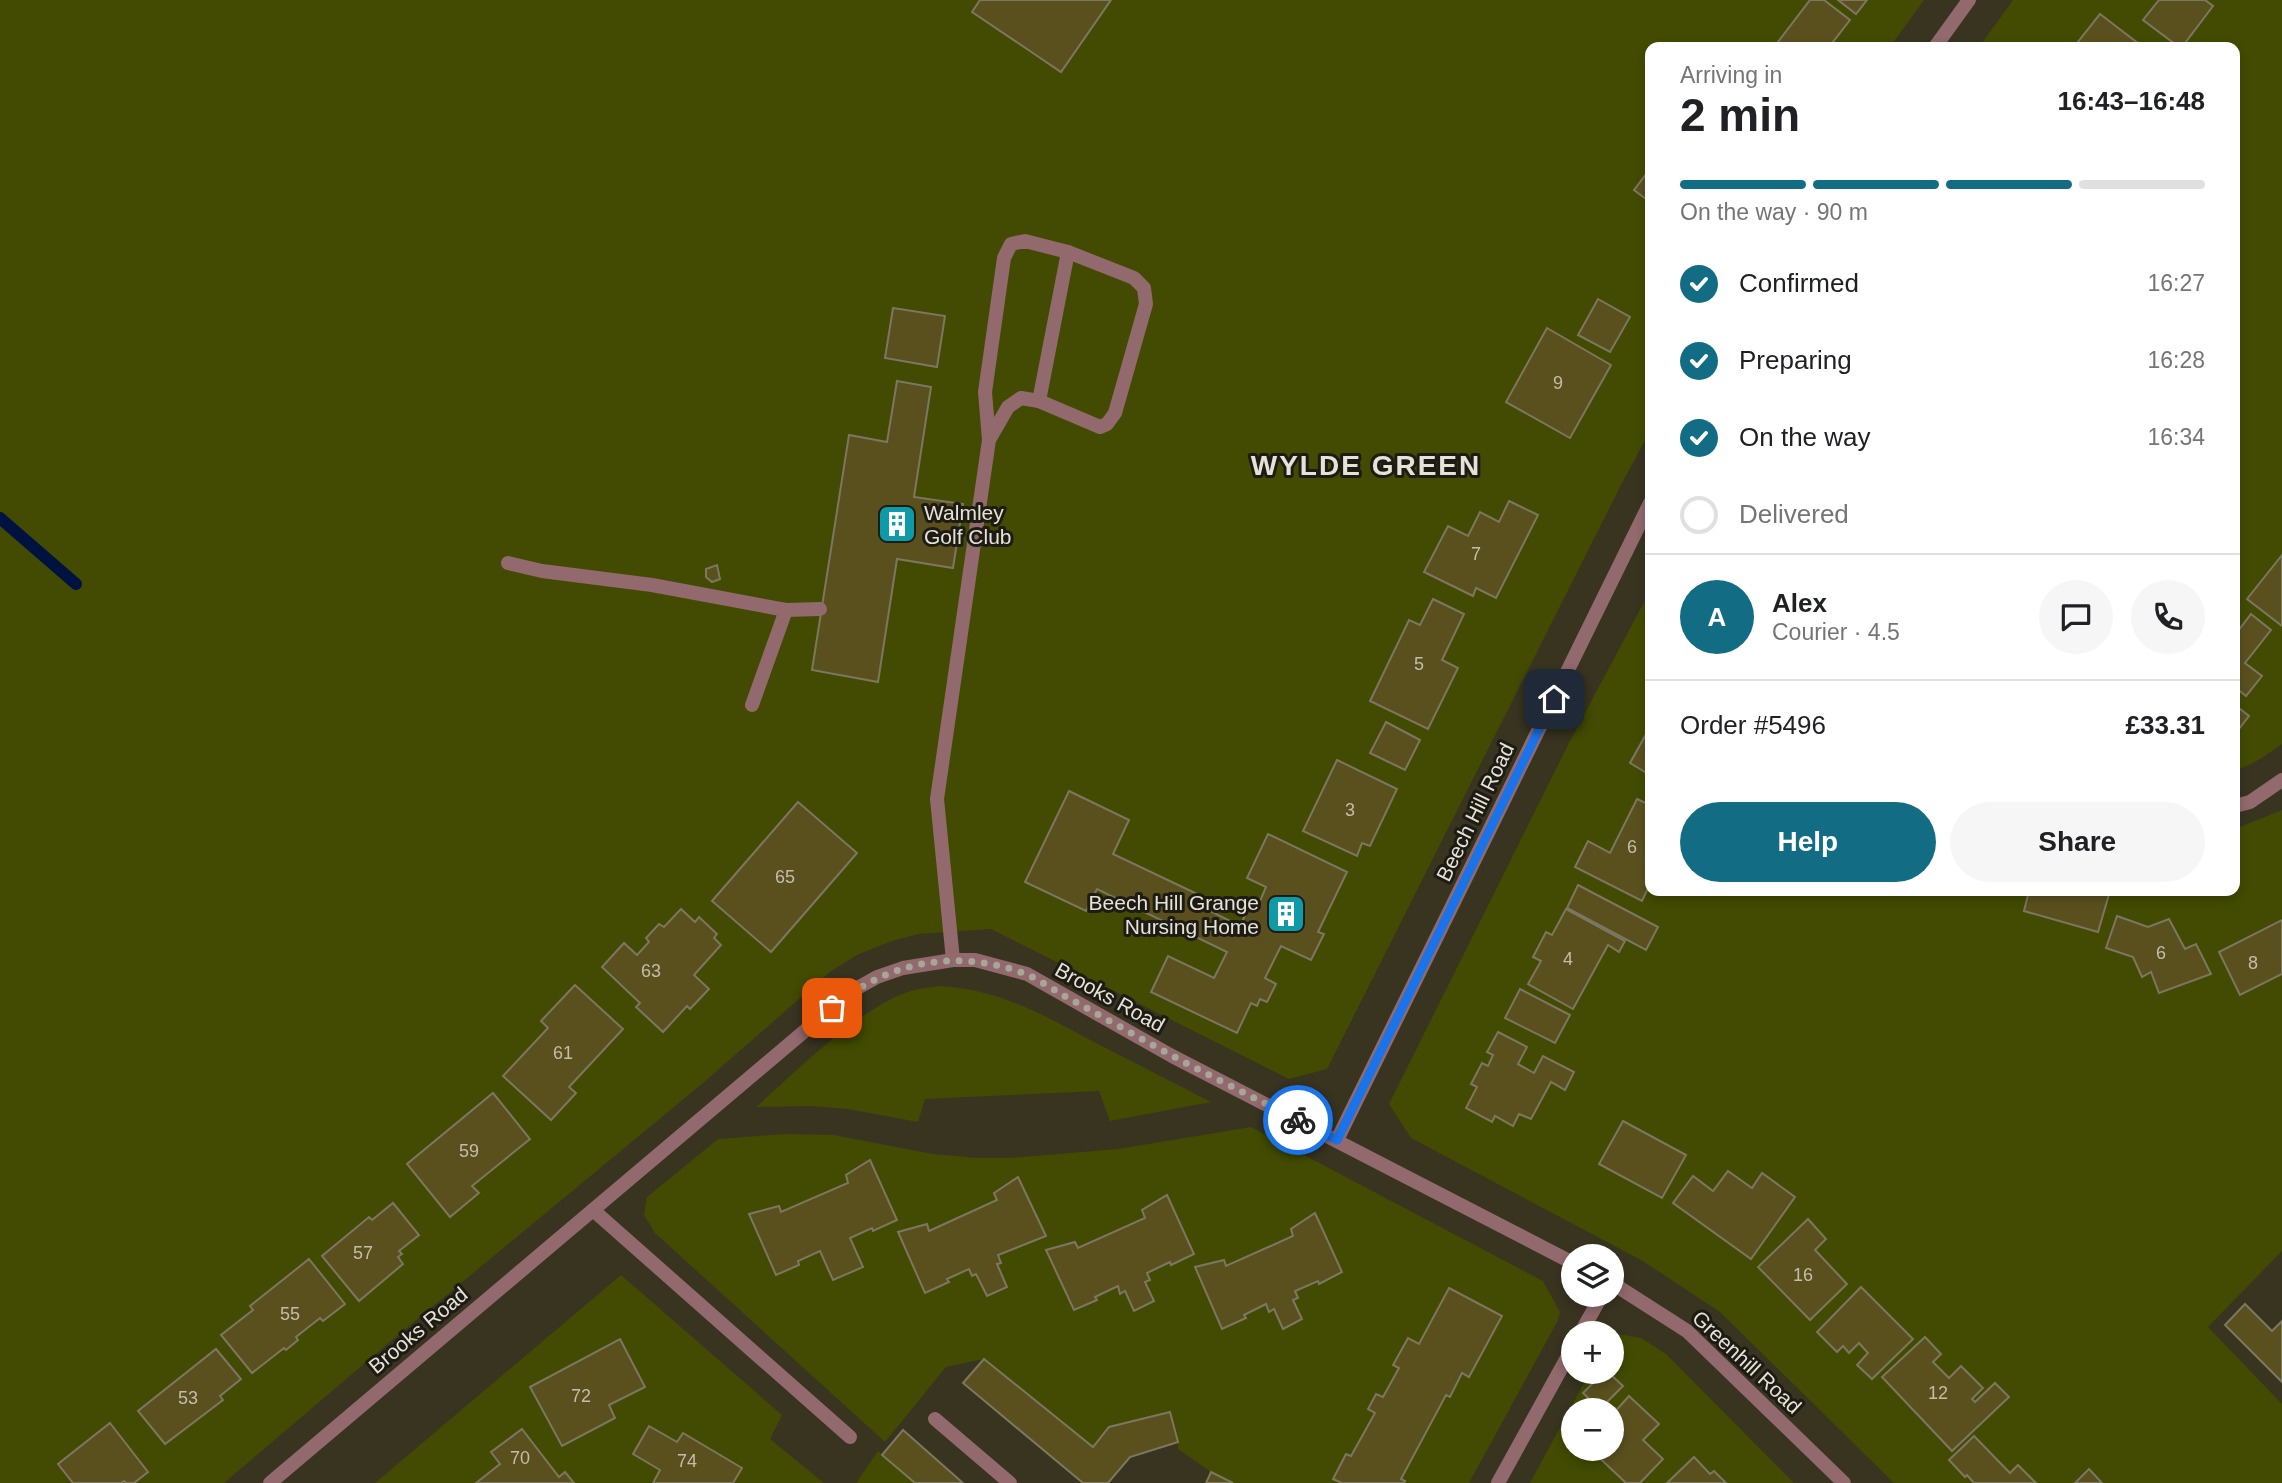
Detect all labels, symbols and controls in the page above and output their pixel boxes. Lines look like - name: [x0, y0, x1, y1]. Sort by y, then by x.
- text: Arriving in: [1680, 62, 1782, 88]
- text: 16:43–16:48: [2058, 86, 2205, 116]
- text: 2 min: [1680, 89, 1800, 141]
- text: On the way · 90 m: [1680, 199, 1868, 225]
- icon: check: [1680, 265, 1718, 303]
- text: Confirmed: [1739, 268, 1859, 298]
- text: 16:27: [2147, 270, 2205, 296]
- icon: check: [1680, 342, 1718, 380]
- text: Preparing: [1739, 345, 1852, 375]
- text: 16:28: [2147, 347, 2205, 373]
- house number: 9: [1553, 373, 1563, 393]
- icon: check: [1680, 419, 1718, 457]
- text: On the way: [1739, 422, 1871, 452]
- text: 16:34: [2147, 424, 2205, 450]
- district label: WYLDE GREEN: [1251, 450, 1481, 481]
- text: Delivered: [1739, 499, 1849, 529]
- place label: Walmley Golf Club: [924, 501, 1012, 548]
- building icon: Walmley Golf Club: [876, 503, 918, 545]
- house number: 7: [1471, 544, 1481, 564]
- button: chat: [2039, 580, 2113, 654]
- button: phone: [2131, 580, 2205, 654]
- text: Alex: [1772, 588, 1827, 618]
- text: A: [1708, 602, 1726, 632]
- text: Courier · 4.5: [1772, 619, 1900, 645]
- house number: 5: [1414, 654, 1424, 674]
- pin: [1524, 669, 1584, 729]
- icon: home: [1535, 680, 1573, 718]
- text: Order #5496: [1680, 710, 1826, 740]
- text: £33.31: [2125, 710, 2205, 740]
- street label: Beech Hill Road: [1432, 739, 1518, 885]
- house number: 3: [1345, 800, 1355, 820]
- button: Help: [1680, 802, 1936, 882]
- button: Share: [1950, 802, 2205, 882]
- house number: 6: [1627, 837, 1637, 857]
- house number: 65: [775, 867, 795, 887]
- place label: Beech Hill Grange Nursing Home: [1089, 891, 1259, 938]
- building icon: Beech Hill Grange Nursing Home: [1265, 893, 1307, 935]
- house number: 6: [2156, 943, 2166, 963]
- house number: 4: [1563, 949, 1573, 969]
- house number: 8: [2248, 953, 2258, 973]
- street label: Brooks Road: [1051, 958, 1169, 1036]
- house number: 63: [641, 961, 661, 981]
- pin: [802, 978, 862, 1038]
- icon: bag: [813, 989, 851, 1027]
- house number: 61: [553, 1043, 573, 1063]
- courier: [1263, 1085, 1333, 1155]
- icon: bike: [1279, 1101, 1317, 1139]
- house number: 59: [459, 1141, 479, 1161]
- house number: 57: [353, 1243, 373, 1263]
- map controls: [1561, 1244, 1624, 1461]
- button: layers: [1561, 1244, 1624, 1307]
- house number: 16: [1793, 1265, 1813, 1285]
- street label: Brooks Road: [364, 1282, 472, 1378]
- house number: 55: [280, 1304, 300, 1324]
- street label: Greenhill Road: [1688, 1306, 1806, 1418]
- button: +: [1561, 1321, 1624, 1384]
- house number: 12: [1928, 1383, 1948, 1403]
- house number: 72: [571, 1386, 591, 1406]
- house number: 53: [178, 1388, 198, 1408]
- button: −: [1561, 1398, 1624, 1461]
- house number: 70: [510, 1448, 530, 1468]
- house number: 74: [677, 1451, 697, 1471]

